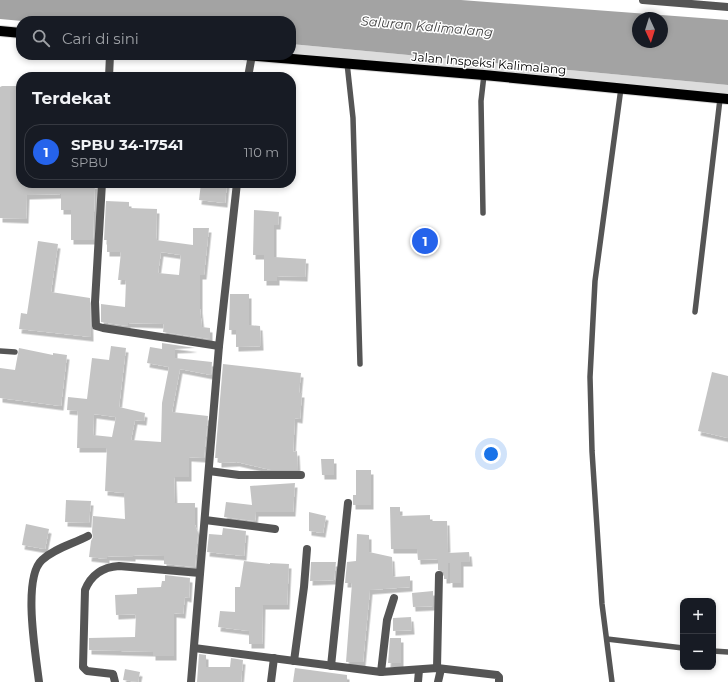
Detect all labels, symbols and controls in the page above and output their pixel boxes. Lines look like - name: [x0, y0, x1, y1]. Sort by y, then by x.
- water label: Saluran Kalimalang: [360, 12, 494, 40]
- north arrow: [632, 12, 668, 48]
- search box: [16, 16, 296, 60]
- icon: search: [30, 27, 52, 49]
- text: Cari di sini: [62, 29, 139, 48]
- street label: Jalan Inspeksi Kalimalang: [410, 49, 567, 77]
- text: Terdekat: [32, 88, 111, 108]
- text: SPBU 34-17541: [71, 135, 183, 154]
- text: 1: [43, 144, 49, 160]
- text: 110 m: [244, 144, 279, 160]
- text: SPBU: [71, 154, 108, 170]
- pin: 1: [412, 226, 438, 256]
- your location: [481, 444, 501, 464]
- map controls: [680, 598, 716, 670]
- button: +: [680, 598, 716, 634]
- button: −: [680, 634, 716, 670]

